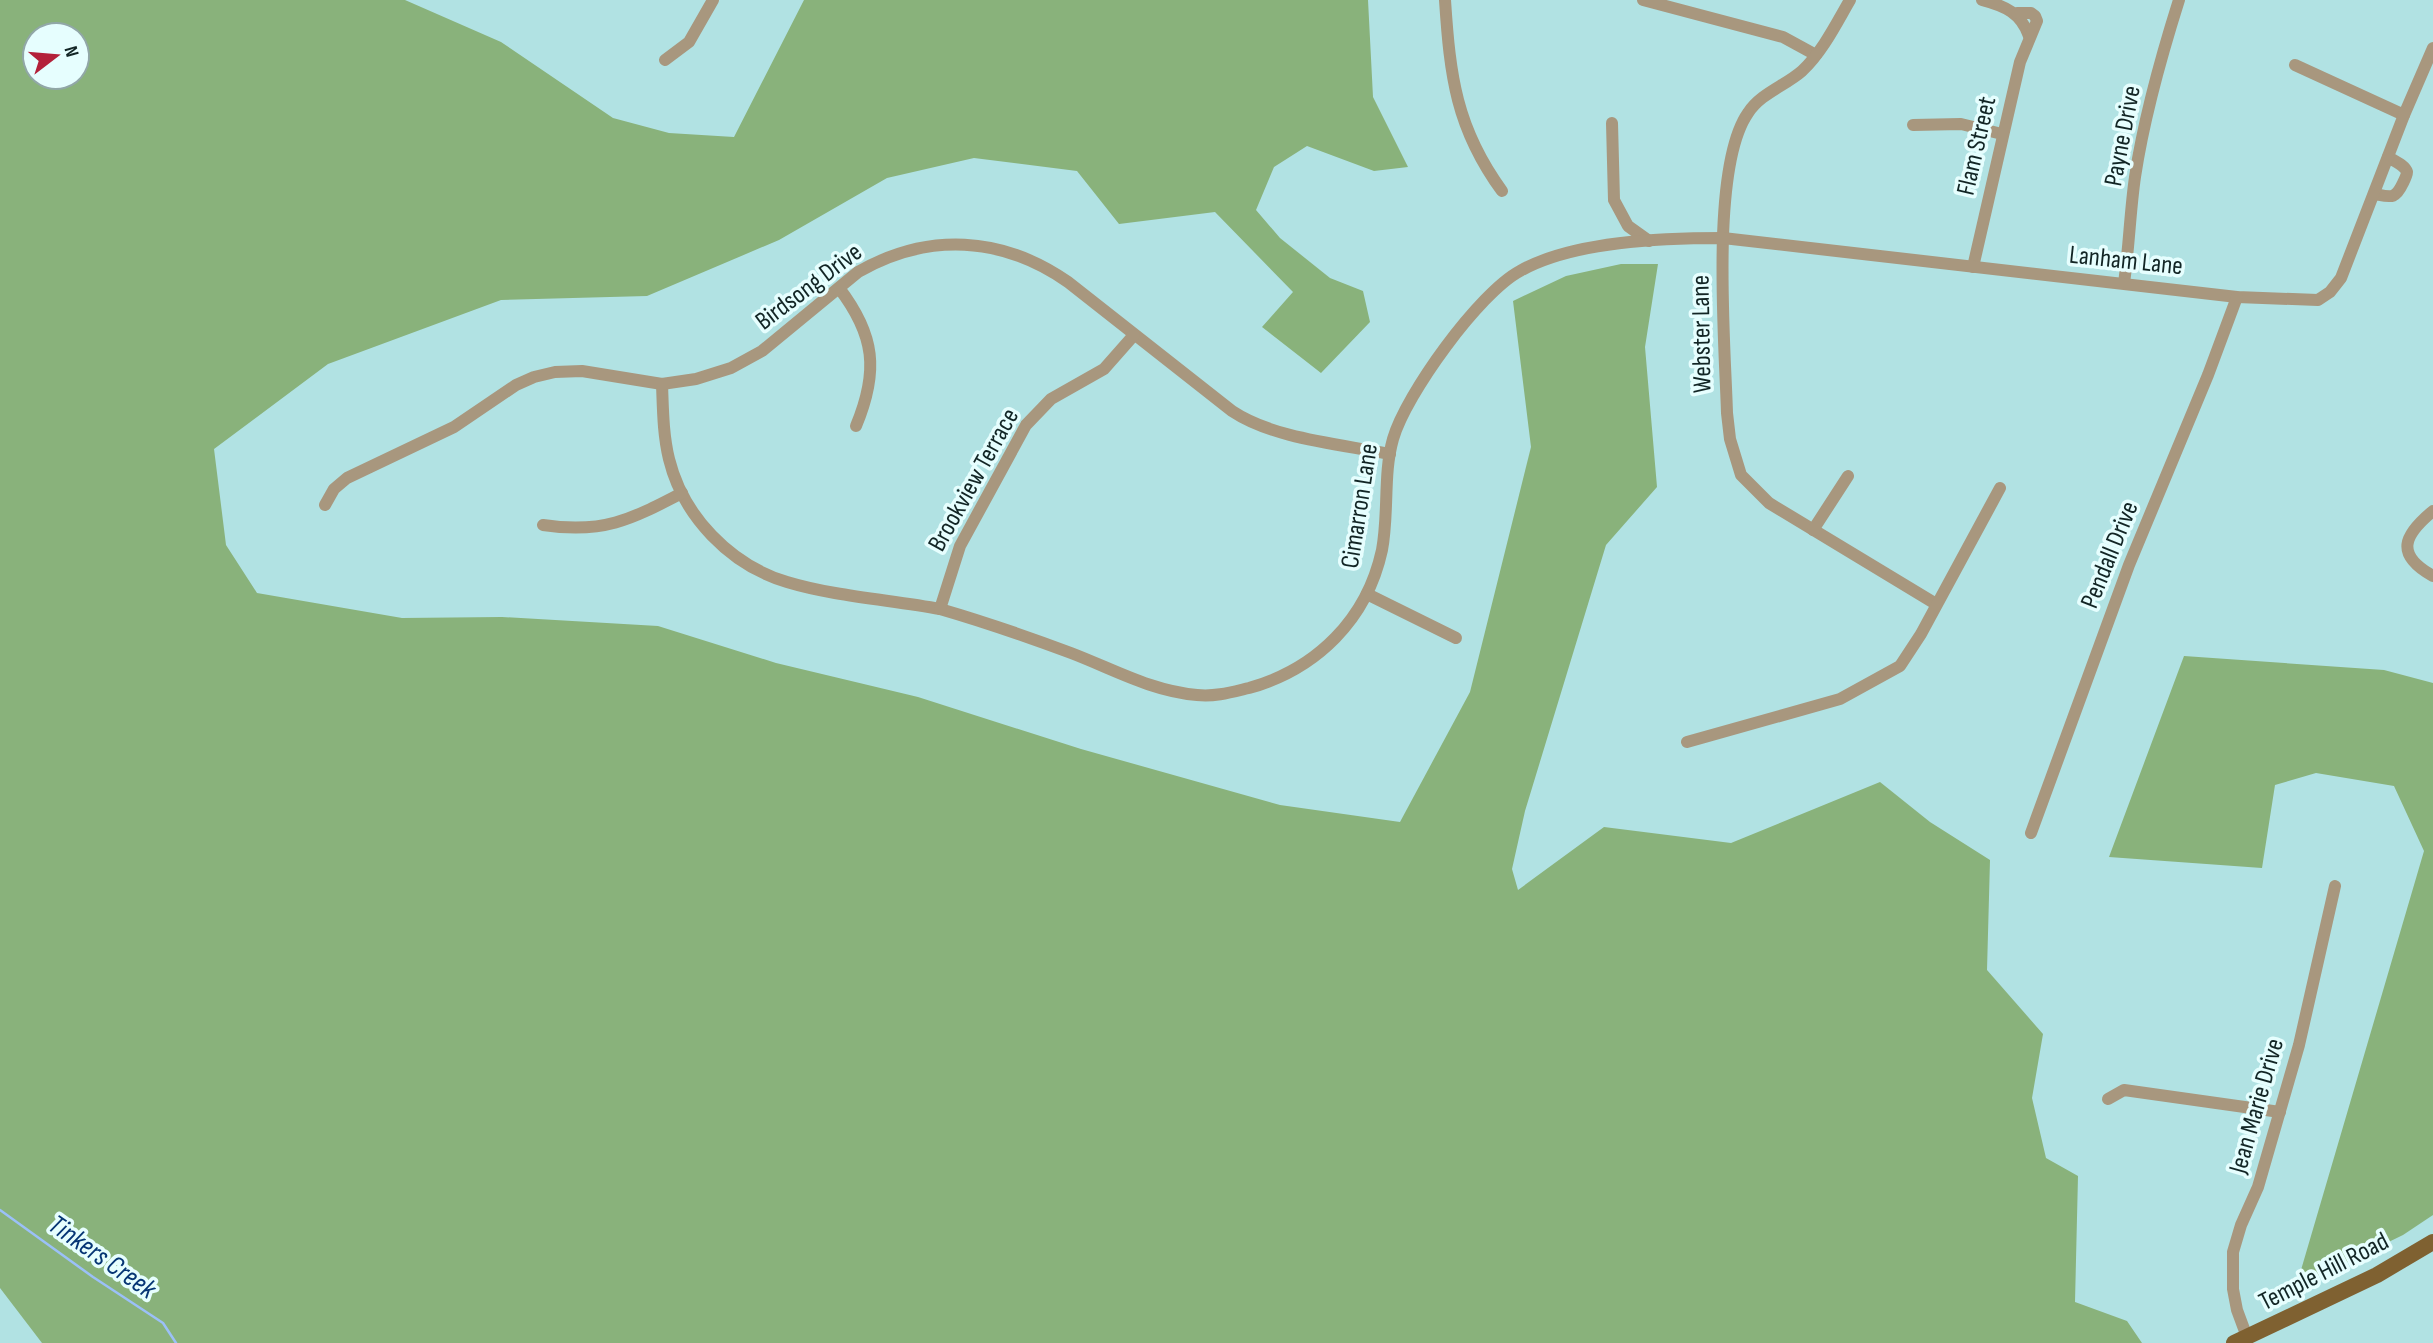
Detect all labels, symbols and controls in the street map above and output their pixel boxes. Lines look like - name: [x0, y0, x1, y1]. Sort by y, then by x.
- north arrow: [21, 21, 91, 91]
- text: N: [58, 44, 83, 60]
- street label: Payne Drive: [2098, 83, 2148, 189]
- street label: Flam Street: [1951, 94, 2003, 198]
- street label: Birdsong Drive: [750, 237, 868, 337]
- street label: Lanham Lane: [2068, 240, 2184, 282]
- street label: Webster Lane: [1685, 275, 1719, 393]
- street label: Brookview Terrace: [922, 403, 1026, 557]
- street label: Cimarron Lane: [1335, 441, 1385, 571]
- street label: Pendall Drive: [2075, 497, 2145, 613]
- street label: Jean Marie Drive: [2223, 1035, 2291, 1178]
- water label: Tinkers Creek: [42, 1208, 163, 1307]
- street label: Temple Hill Road: [2254, 1226, 2394, 1318]

